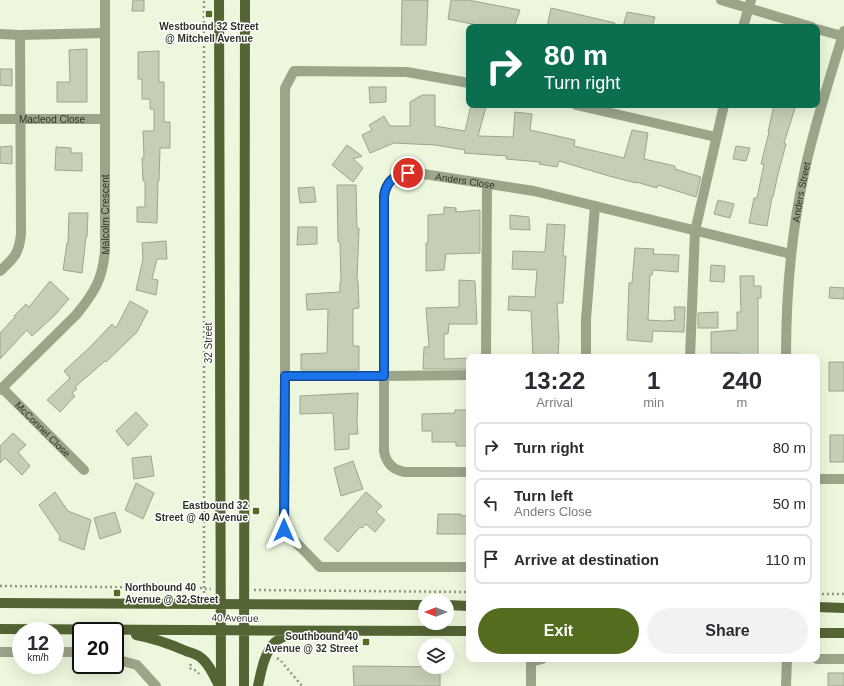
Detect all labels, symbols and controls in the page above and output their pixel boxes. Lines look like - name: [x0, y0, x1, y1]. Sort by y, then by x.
- marker: Westbound 32 Street @ Mitchell Avenue: [204, 9, 214, 19]
- place label: Westbound 32 Street @ Mitchell Avenue: [159, 21, 259, 44]
- icon: right: [478, 40, 530, 92]
- text: 80 m: [544, 40, 608, 71]
- text: Turn right: [544, 73, 620, 93]
- street label: Macleod Close: [19, 114, 86, 125]
- pin: [391, 156, 425, 190]
- street label: Anders Street: [790, 160, 812, 223]
- icon: arrive: [397, 162, 419, 184]
- street label: Anders Close: [435, 170, 496, 190]
- street label: Malcolm Crescent: [99, 174, 111, 255]
- street label: 32 Street: [203, 322, 214, 363]
- text: 13:22: [524, 367, 585, 394]
- text: 1: [647, 367, 660, 394]
- text: 240: [722, 367, 762, 394]
- text: Arrival: [536, 395, 573, 410]
- text: min: [643, 395, 664, 410]
- text: m: [737, 395, 747, 410]
- street label: McConnel Close: [13, 399, 73, 459]
- icon: right: [480, 436, 502, 458]
- text: Turn right: [514, 439, 584, 456]
- text: 80 m: [773, 439, 806, 456]
- text: Turn left: [514, 487, 573, 504]
- icon: left: [480, 492, 502, 514]
- text: 50 m: [773, 495, 806, 512]
- place label: Eastbound 32 Street @ 40 Avenue: [155, 500, 248, 523]
- text: Anders Close: [514, 504, 592, 519]
- marker: Eastbound 32 Street @ 40 Avenue: [251, 506, 261, 516]
- position arrow: [263, 509, 305, 551]
- icon: arrive: [480, 548, 502, 570]
- text: Arrive at destination: [514, 551, 659, 568]
- text: 110 m: [765, 551, 806, 568]
- place label: Northbound 40 Avenue @ 32 Street: [125, 582, 219, 605]
- marker: Northbound 40 Avenue @ 32 Street: [112, 588, 122, 598]
- north arrow: [418, 594, 454, 630]
- map controls: [418, 594, 454, 674]
- button: Exit: [478, 608, 639, 654]
- button: Share: [647, 608, 808, 654]
- street label: 40 Avenue: [211, 612, 259, 624]
- speed limit sign: 20: [72, 622, 124, 674]
- place label: Southbound 40 Avenue @ 32 Street: [265, 631, 359, 654]
- text: 12: [27, 632, 49, 654]
- marker: Southbound 40 Avenue @ 32 Street: [361, 637, 371, 647]
- button: layers: [418, 638, 454, 674]
- text: km/h: [27, 652, 49, 663]

